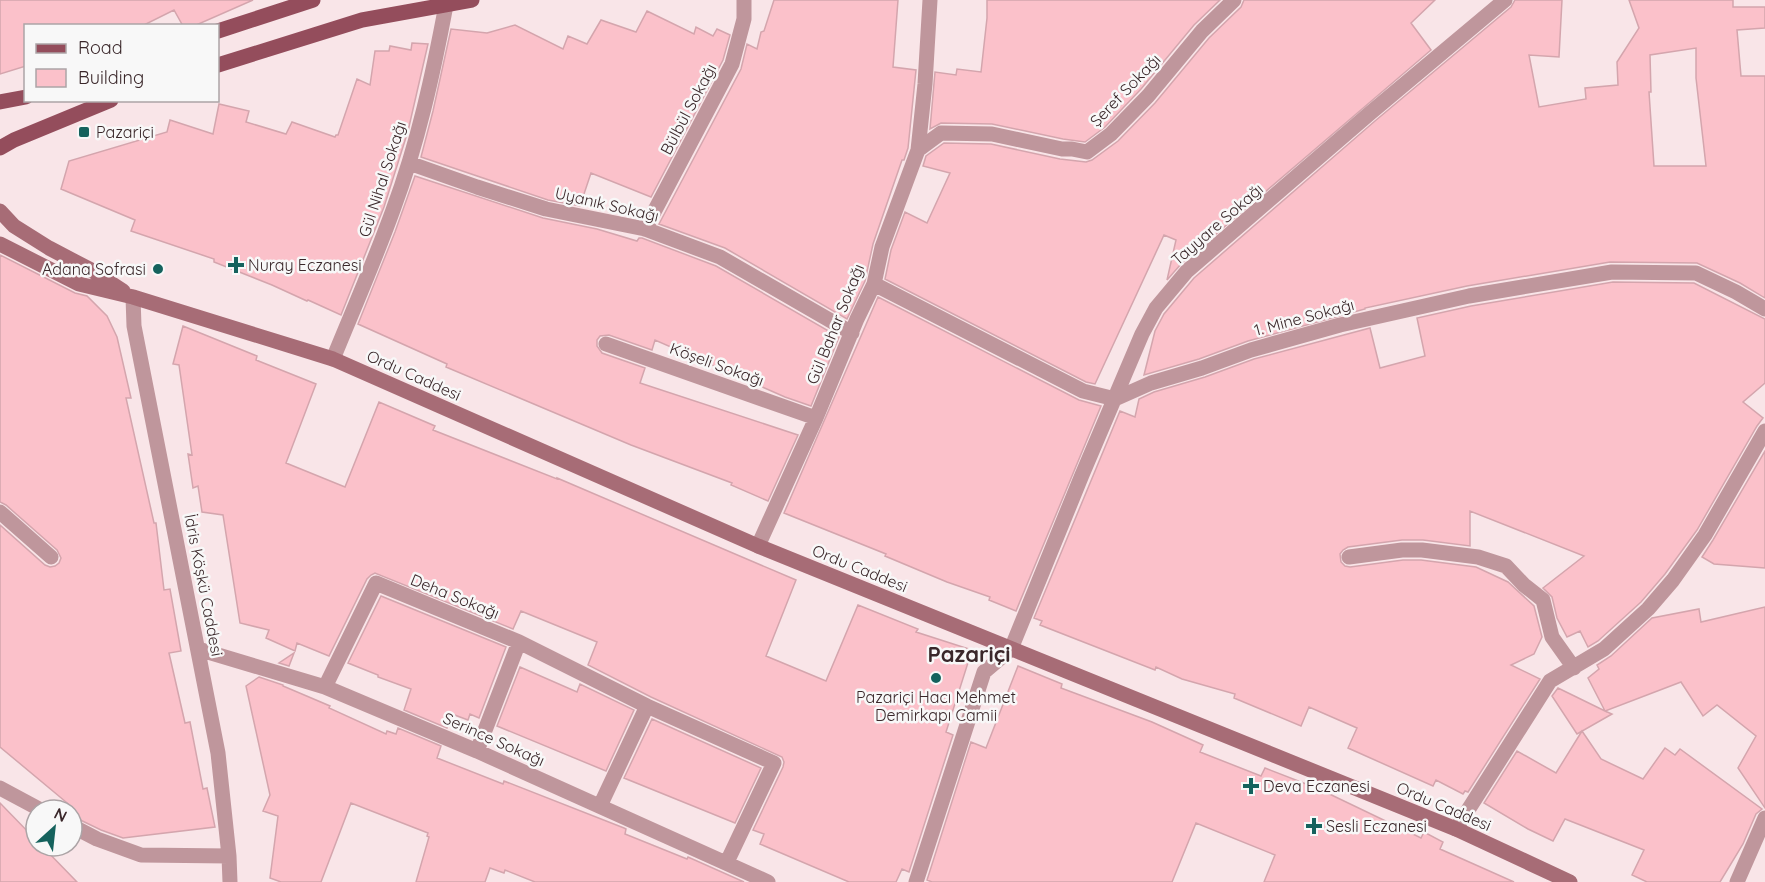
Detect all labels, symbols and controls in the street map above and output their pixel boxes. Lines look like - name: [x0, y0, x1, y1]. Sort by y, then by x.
- legend: [24, 24, 219, 102]
- text: Road: [78, 36, 123, 59]
- street label: Şeref Sokağı: [1085, 50, 1165, 130]
- street label: Bülbül Sokağı: [656, 60, 720, 158]
- text: Building: [78, 66, 144, 89]
- street label: Gül Nihal Sokağı: [354, 119, 410, 239]
- place label: Pazariçi: [96, 122, 154, 142]
- marker: Pazariçi: [77, 125, 91, 139]
- street label: Tayyare Sokağı: [1167, 179, 1267, 269]
- street label: Uyanık Sokağı: [553, 182, 661, 226]
- place label: Nuray Eczanesi: [248, 255, 362, 275]
- marker: Nuray Eczanesi: [229, 258, 243, 272]
- place label: Adana Sofrasi: [42, 259, 146, 279]
- street label: Gül Bahar Sokağı: [802, 261, 868, 387]
- marker: Adana Sofrasi: [151, 262, 165, 276]
- street label: 1. Mine Sokağı: [1252, 294, 1356, 340]
- street label: Köşeli Sokağı: [667, 338, 767, 390]
- street label: Ordu Caddesi: [364, 345, 464, 405]
- street label: İdris Köşkü Caddesi: [180, 512, 228, 658]
- street label: Ordu Caddesi: [809, 540, 911, 596]
- street label: Deha Sokağı: [408, 569, 502, 623]
- district label: Pazariçi: [928, 640, 1010, 668]
- marker: Pazariçi Hacı Mehmet Demirkapı Camii: [929, 671, 943, 685]
- place label: Pazariçi Hacı Mehmet Demirkapı Camii: [856, 687, 1016, 725]
- street label: Serince Sokağı: [440, 708, 548, 770]
- place label: Deva Eczanesi: [1263, 776, 1370, 796]
- street label: Ordu Caddesi: [1394, 777, 1494, 835]
- marker: Deva Eczanesi: [1244, 779, 1258, 793]
- north arrow: [24, 798, 84, 858]
- text: N: [51, 803, 71, 826]
- place label: Sesli Eczanesi: [1326, 816, 1427, 836]
- marker: Sesli Eczanesi: [1307, 819, 1321, 833]

